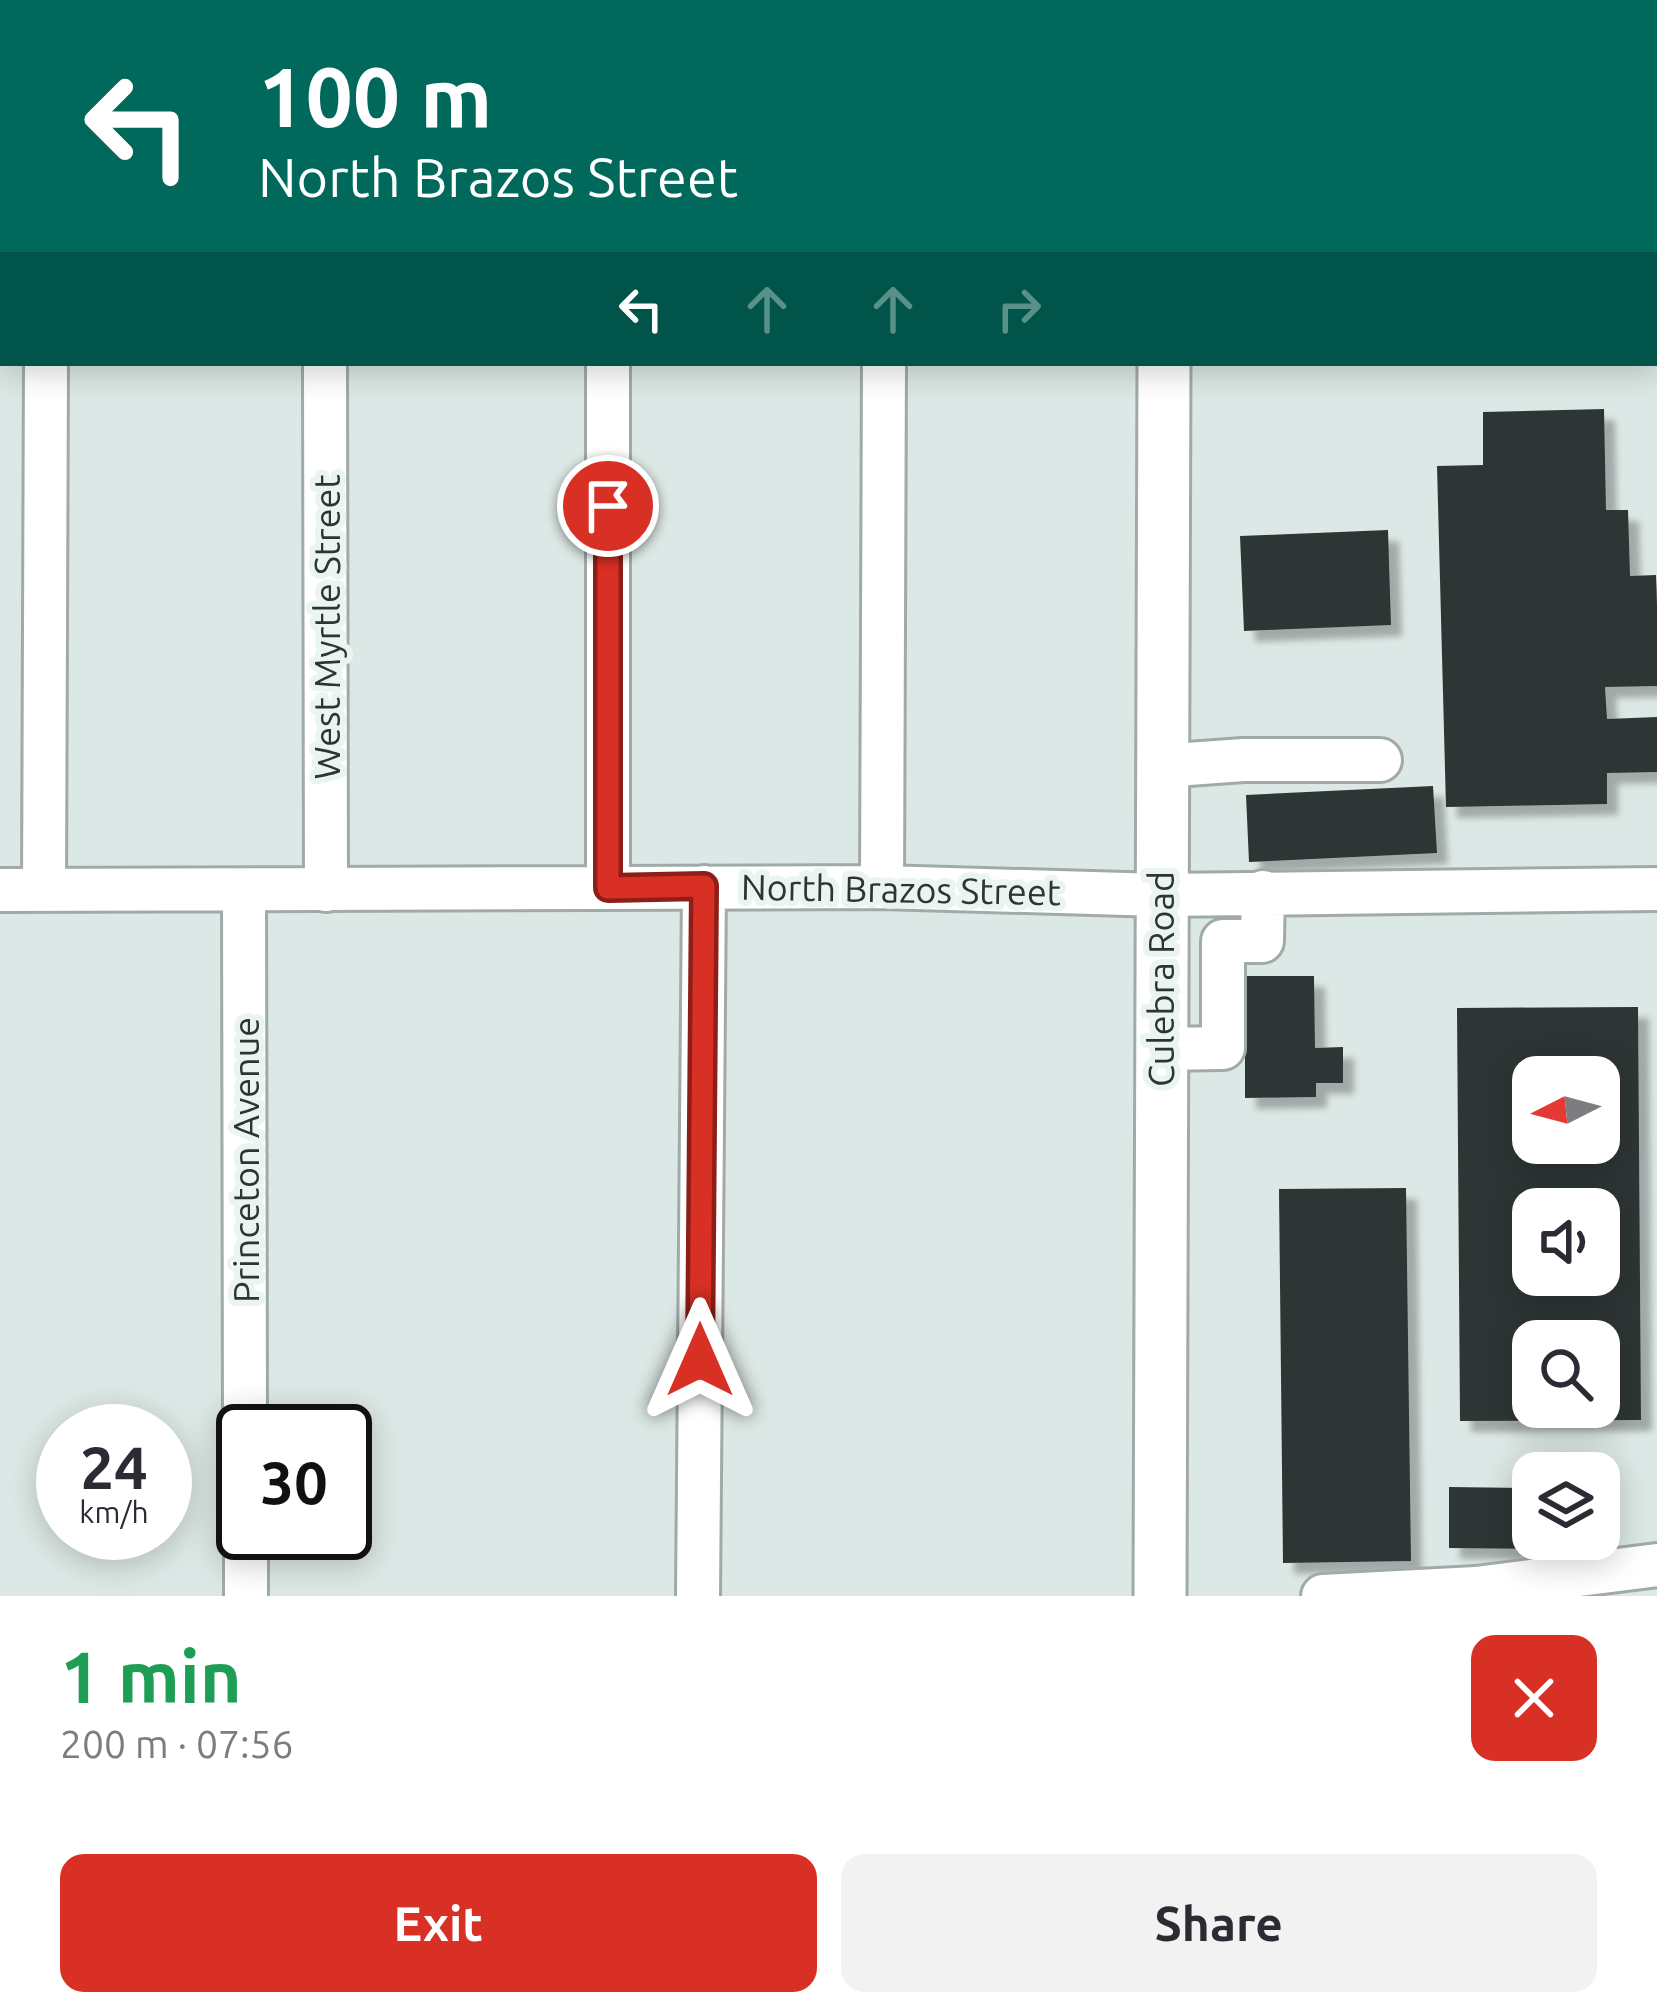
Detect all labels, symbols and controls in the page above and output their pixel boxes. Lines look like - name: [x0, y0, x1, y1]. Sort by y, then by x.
- icon: left: [60, 48, 216, 204]
- text: 100 m: [258, 49, 492, 143]
- text: North Brazos Street: [258, 147, 738, 207]
- icon: left: [608, 276, 674, 342]
- icon: ahead: [734, 276, 800, 342]
- icon: ahead: [860, 276, 926, 342]
- icon: right: [986, 276, 1052, 342]
- pin: [557, 455, 659, 557]
- icon: arrive: [575, 473, 641, 539]
- street label: West Myrtle Street: [306, 474, 347, 780]
- street label: North Brazos Street: [741, 866, 1061, 912]
- street label: Culebra Road: [1140, 871, 1181, 1087]
- street label: Princeton Avenue: [225, 1017, 266, 1303]
- north arrow: [1512, 1056, 1620, 1164]
- map controls: [1512, 1056, 1620, 1560]
- button: sound: [1512, 1188, 1620, 1296]
- position arrow: [637, 1297, 763, 1423]
- button: search: [1512, 1320, 1620, 1428]
- speed limit sign: 30: [216, 1404, 372, 1560]
- text: 24: [80, 1433, 148, 1500]
- button: layers: [1512, 1452, 1620, 1560]
- text: km/h: [79, 1495, 149, 1529]
- button: close: [1471, 1635, 1597, 1761]
- text: 1 min: [60, 1636, 242, 1717]
- text: 200 m · 07:56: [60, 1722, 294, 1765]
- button: Exit: [60, 1854, 817, 1992]
- button: Share: [841, 1854, 1597, 1992]

